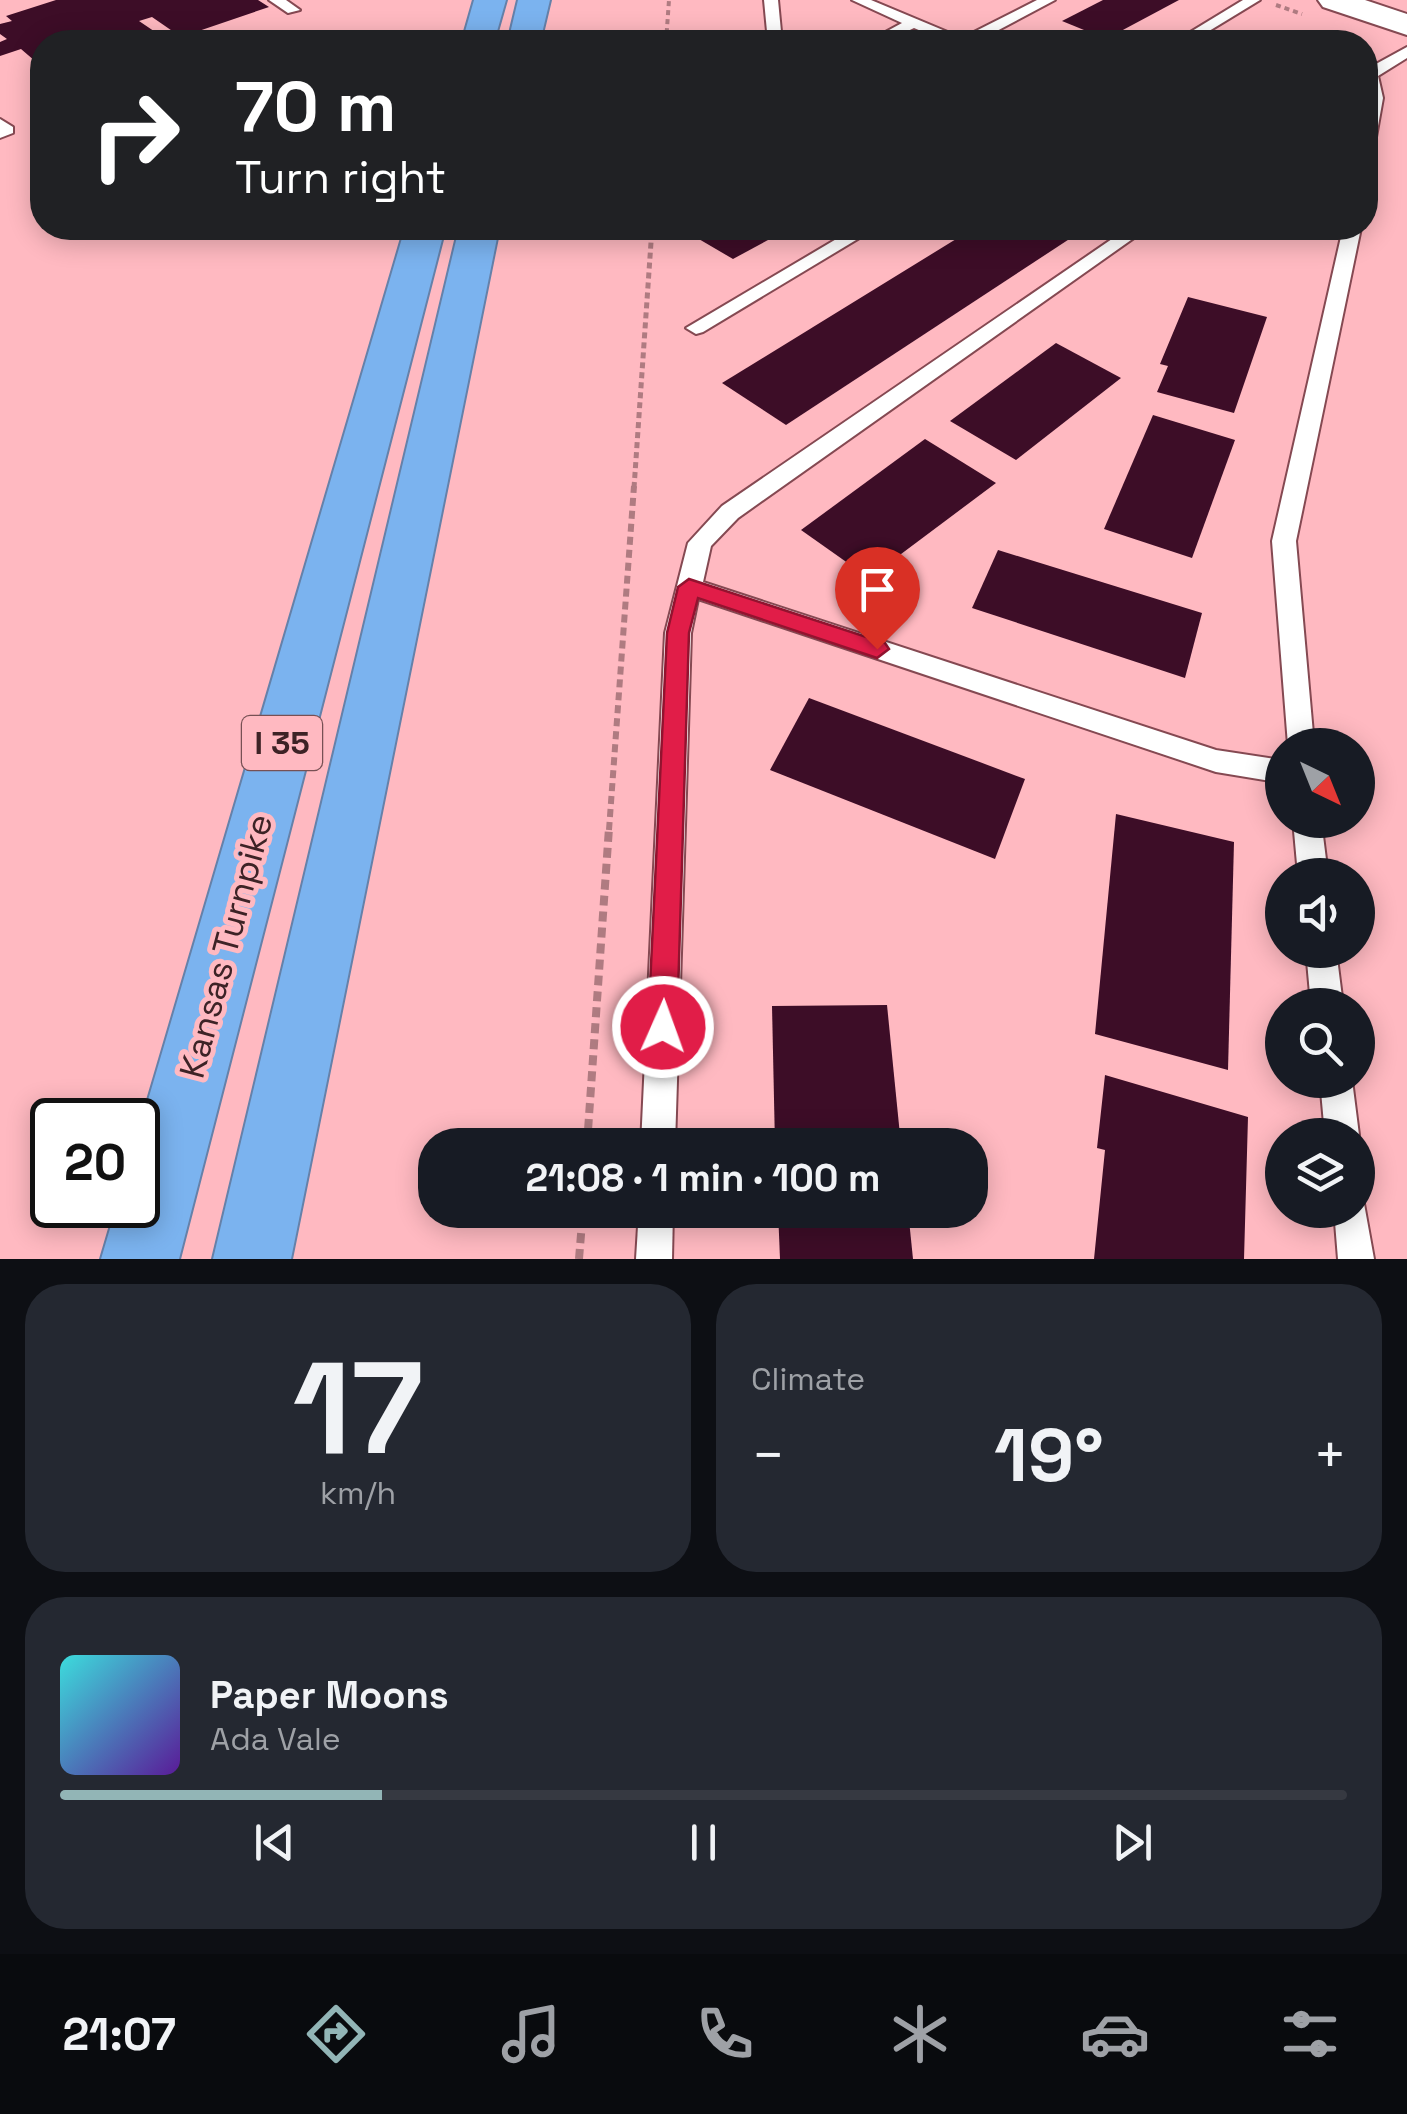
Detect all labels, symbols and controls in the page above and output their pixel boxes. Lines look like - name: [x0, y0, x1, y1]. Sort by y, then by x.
- text: 70 m: [235, 62, 396, 151]
- icon: right: [70, 70, 200, 200]
- text: Turn right: [235, 149, 446, 206]
- pin: [835, 547, 920, 650]
- icon: arrive: [850, 562, 905, 617]
- road number: I 35: [242, 716, 322, 770]
- north arrow: [1265, 728, 1375, 838]
- map controls: [1265, 728, 1375, 1228]
- street label: Kansas Turnpike: [170, 809, 282, 1083]
- button: sound: [1265, 858, 1375, 968]
- position arrow: [611, 975, 715, 1079]
- button: search: [1265, 988, 1375, 1098]
- speed limit sign: 20: [30, 1098, 160, 1228]
- button: layers: [1265, 1118, 1375, 1228]
- text: 21:08 · 1 min · 100 m: [526, 1154, 881, 1202]
- text: 17: [293, 1325, 423, 1491]
- text: Climate: [751, 1359, 865, 1399]
- text: 19°: [994, 1407, 1104, 1503]
- text: −: [751, 1420, 785, 1490]
- text: +: [1313, 1420, 1347, 1490]
- text: km/h: [320, 1473, 396, 1513]
- text: Paper Moons: [210, 1671, 449, 1719]
- text: Ada Vale: [210, 1719, 341, 1759]
- icon: previous: [247, 1815, 302, 1870]
- icon: pause: [676, 1815, 731, 1870]
- icon: next: [1105, 1815, 1160, 1870]
- icon: directions: [301, 1999, 371, 2069]
- icon: music: [496, 1999, 566, 2069]
- icon: phone: [690, 1999, 760, 2069]
- icon: climate: [885, 1999, 955, 2069]
- icon: car: [1080, 1999, 1150, 2069]
- icon: filters: [1275, 1999, 1345, 2069]
- text: 21:07: [62, 2006, 176, 2063]

